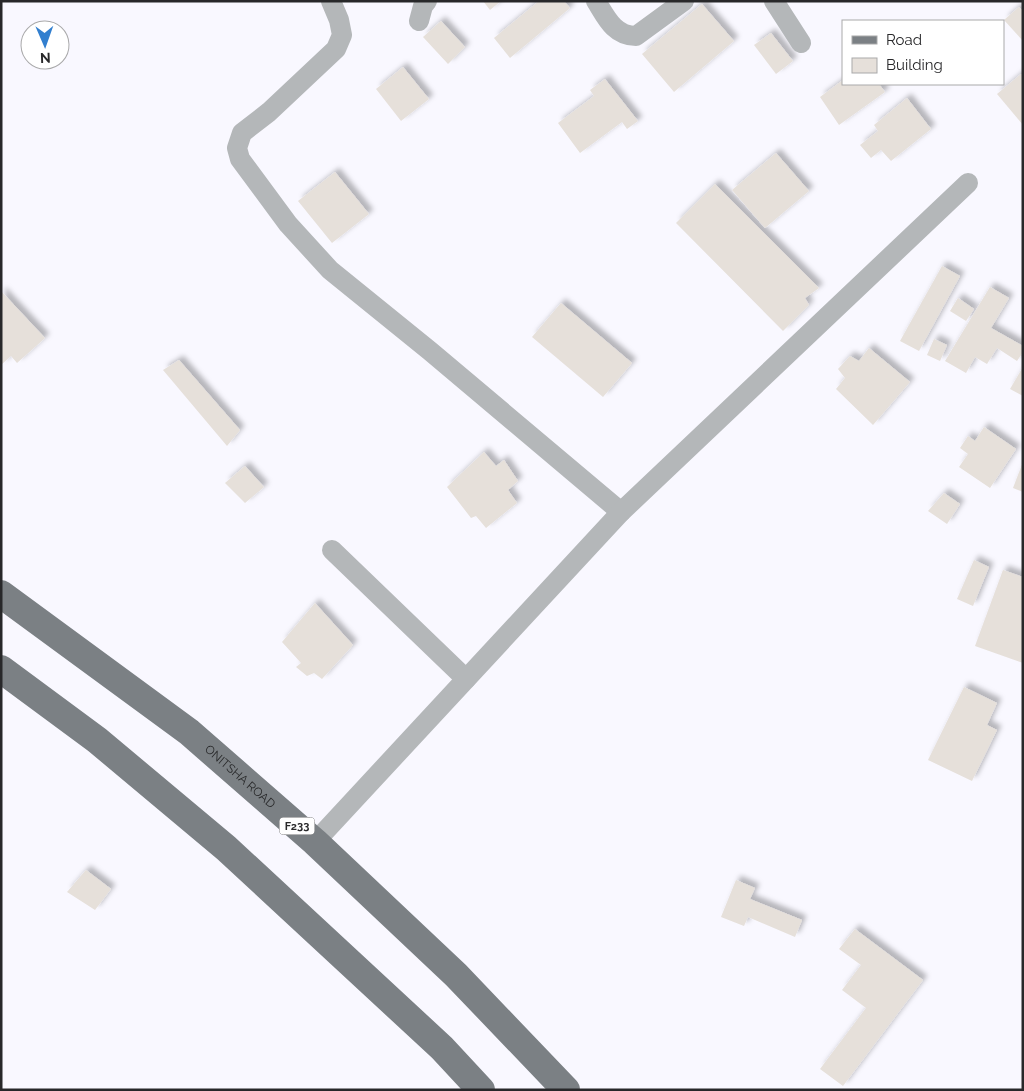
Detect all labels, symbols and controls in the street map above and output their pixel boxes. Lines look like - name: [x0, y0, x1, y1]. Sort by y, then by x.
- north arrow: [20, 20, 70, 70]
- legend: [842, 20, 1004, 85]
- text: Road: [886, 31, 922, 49]
- text: N: [40, 50, 51, 66]
- text: Building: [886, 56, 943, 74]
- street label: ONITSHA ROAD: [202, 742, 278, 811]
- road number: F233: [280, 818, 314, 834]

